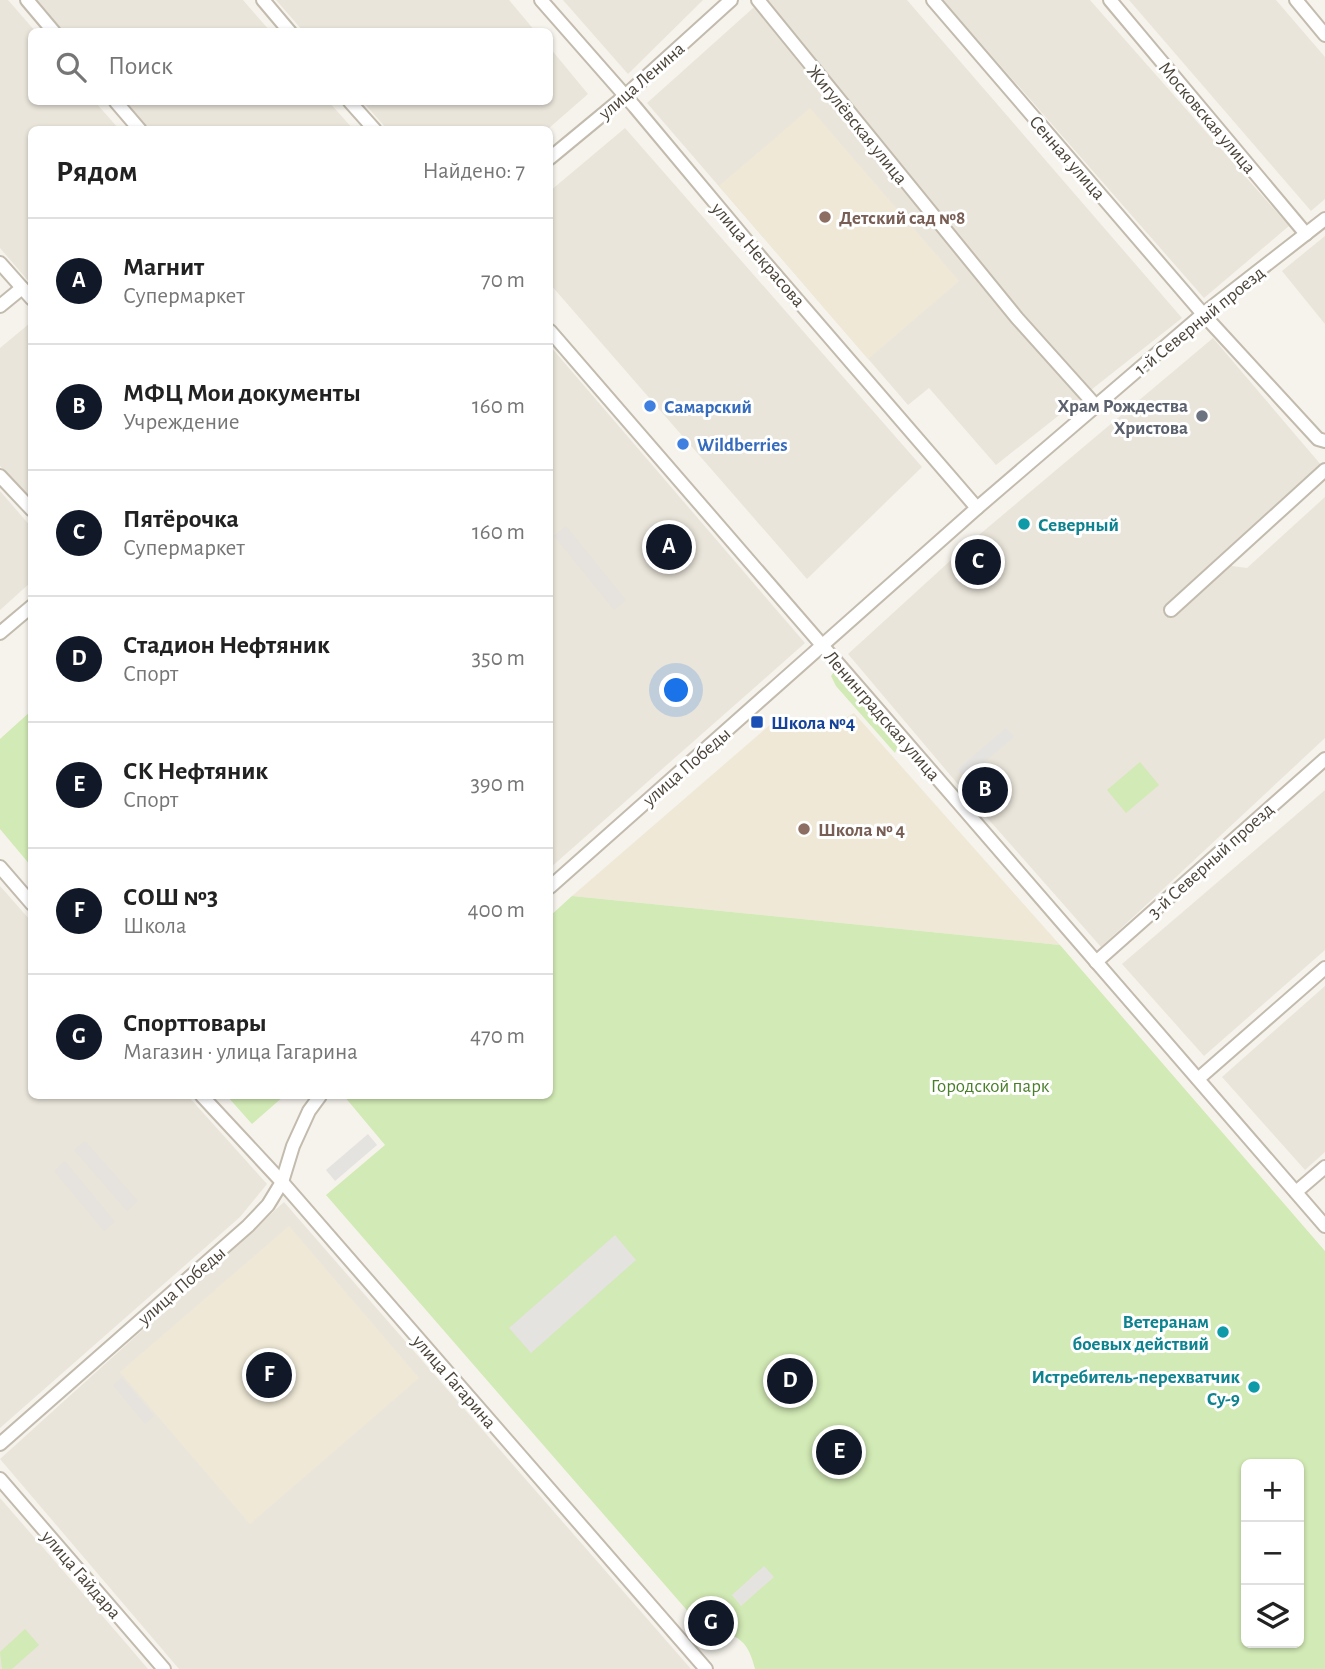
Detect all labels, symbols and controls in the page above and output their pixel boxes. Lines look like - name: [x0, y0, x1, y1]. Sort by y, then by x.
- search box: [28, 28, 553, 105]
- street label: улица Ленина: [595, 39, 689, 124]
- icon: search: [52, 48, 90, 86]
- text: Поиск: [108, 53, 173, 79]
- street label: Московская улица: [1155, 58, 1259, 178]
- street label: Жигулёвская улица: [803, 62, 911, 189]
- street label: Сенная улица: [1025, 112, 1109, 204]
- text: Рядом: [56, 157, 138, 187]
- text: Найдено: 7: [422, 160, 525, 183]
- street label: улица Некрасова: [707, 198, 808, 311]
- marker: Детский сад №8: [817, 209, 833, 225]
- place label: Детский сад №8: [839, 209, 965, 228]
- text: Магнит: [123, 254, 204, 280]
- street label: 1-й Северный проезд: [1131, 263, 1268, 379]
- text: A: [72, 269, 86, 292]
- text: 70 m: [481, 269, 525, 292]
- text: Супермаркет: [123, 285, 245, 308]
- text: МФЦ Мои документы: [123, 380, 361, 406]
- text: B: [72, 395, 86, 418]
- text: 160 m: [472, 395, 525, 418]
- place label: Храм Рождества Христова: [1058, 397, 1188, 438]
- marker: Самарский: [642, 398, 658, 414]
- place label: Самарский: [664, 398, 752, 417]
- marker: Храм Рождества Христова: [1194, 408, 1210, 424]
- text: Учреждение: [123, 411, 240, 434]
- marker: Wildberries: [675, 436, 691, 452]
- place label: Wildberries: [697, 436, 787, 455]
- text: Пятёрочка: [123, 506, 239, 532]
- marker: Северный: [1016, 516, 1032, 532]
- place label: Северный: [1038, 516, 1119, 535]
- text: C: [73, 521, 85, 544]
- text: 160 m: [472, 521, 525, 544]
- pin: A: [646, 521, 692, 573]
- pin: C: [955, 536, 1001, 588]
- text: Супермаркет: [123, 537, 245, 560]
- text: Стадион Нефтяник: [123, 632, 330, 658]
- text: D: [71, 647, 87, 670]
- text: 350 m: [472, 647, 525, 670]
- street label: Ленинградская улица: [820, 647, 944, 785]
- text: Спорт: [123, 663, 178, 686]
- your location: [659, 673, 693, 707]
- marker: Школа №4: [749, 714, 765, 730]
- place label: Школа №4: [771, 714, 856, 733]
- street label: улица Победы: [639, 724, 734, 811]
- text: СК Нефтяник: [123, 758, 268, 784]
- pin: B: [962, 764, 1008, 816]
- text: E: [73, 773, 85, 796]
- text: 390 m: [470, 773, 525, 796]
- text: Спорт: [123, 789, 178, 812]
- street label: 3-й Северный проезд: [1144, 800, 1278, 922]
- marker: Школа № 4: [796, 821, 812, 837]
- place label: Школа № 4: [818, 821, 906, 840]
- text: СОШ №3: [123, 884, 218, 910]
- text: F: [74, 899, 84, 922]
- text: 400 m: [467, 899, 525, 922]
- text: Школа: [123, 915, 187, 938]
- text: Спорттовары: [123, 1010, 267, 1036]
- text: G: [72, 1025, 86, 1048]
- text: 470 m: [470, 1025, 525, 1048]
- text: Магазин · улица Гагарина: [123, 1041, 358, 1064]
- park label: Городской парк: [931, 1077, 1050, 1096]
- street label: улица Победы: [134, 1243, 229, 1330]
- place label: Ветеранам боевых действий: [1073, 1313, 1209, 1354]
- marker: Ветеранам боевых действий: [1215, 1324, 1231, 1340]
- street label: улица Гагарина: [408, 1331, 500, 1433]
- pin: F: [246, 1349, 292, 1401]
- pin: D: [767, 1355, 813, 1407]
- place label: Истребитель-перехватчик Су-9: [1032, 1368, 1241, 1409]
- marker: Истребитель-перехватчик Су-9: [1246, 1379, 1262, 1395]
- pin: E: [816, 1426, 862, 1478]
- map controls: [1241, 1459, 1304, 1648]
- button: +: [1241, 1459, 1304, 1522]
- button: −: [1241, 1522, 1304, 1585]
- street label: улица Гайдара: [37, 1526, 124, 1623]
- button: layers: [1241, 1585, 1304, 1648]
- pin: G: [688, 1597, 734, 1649]

